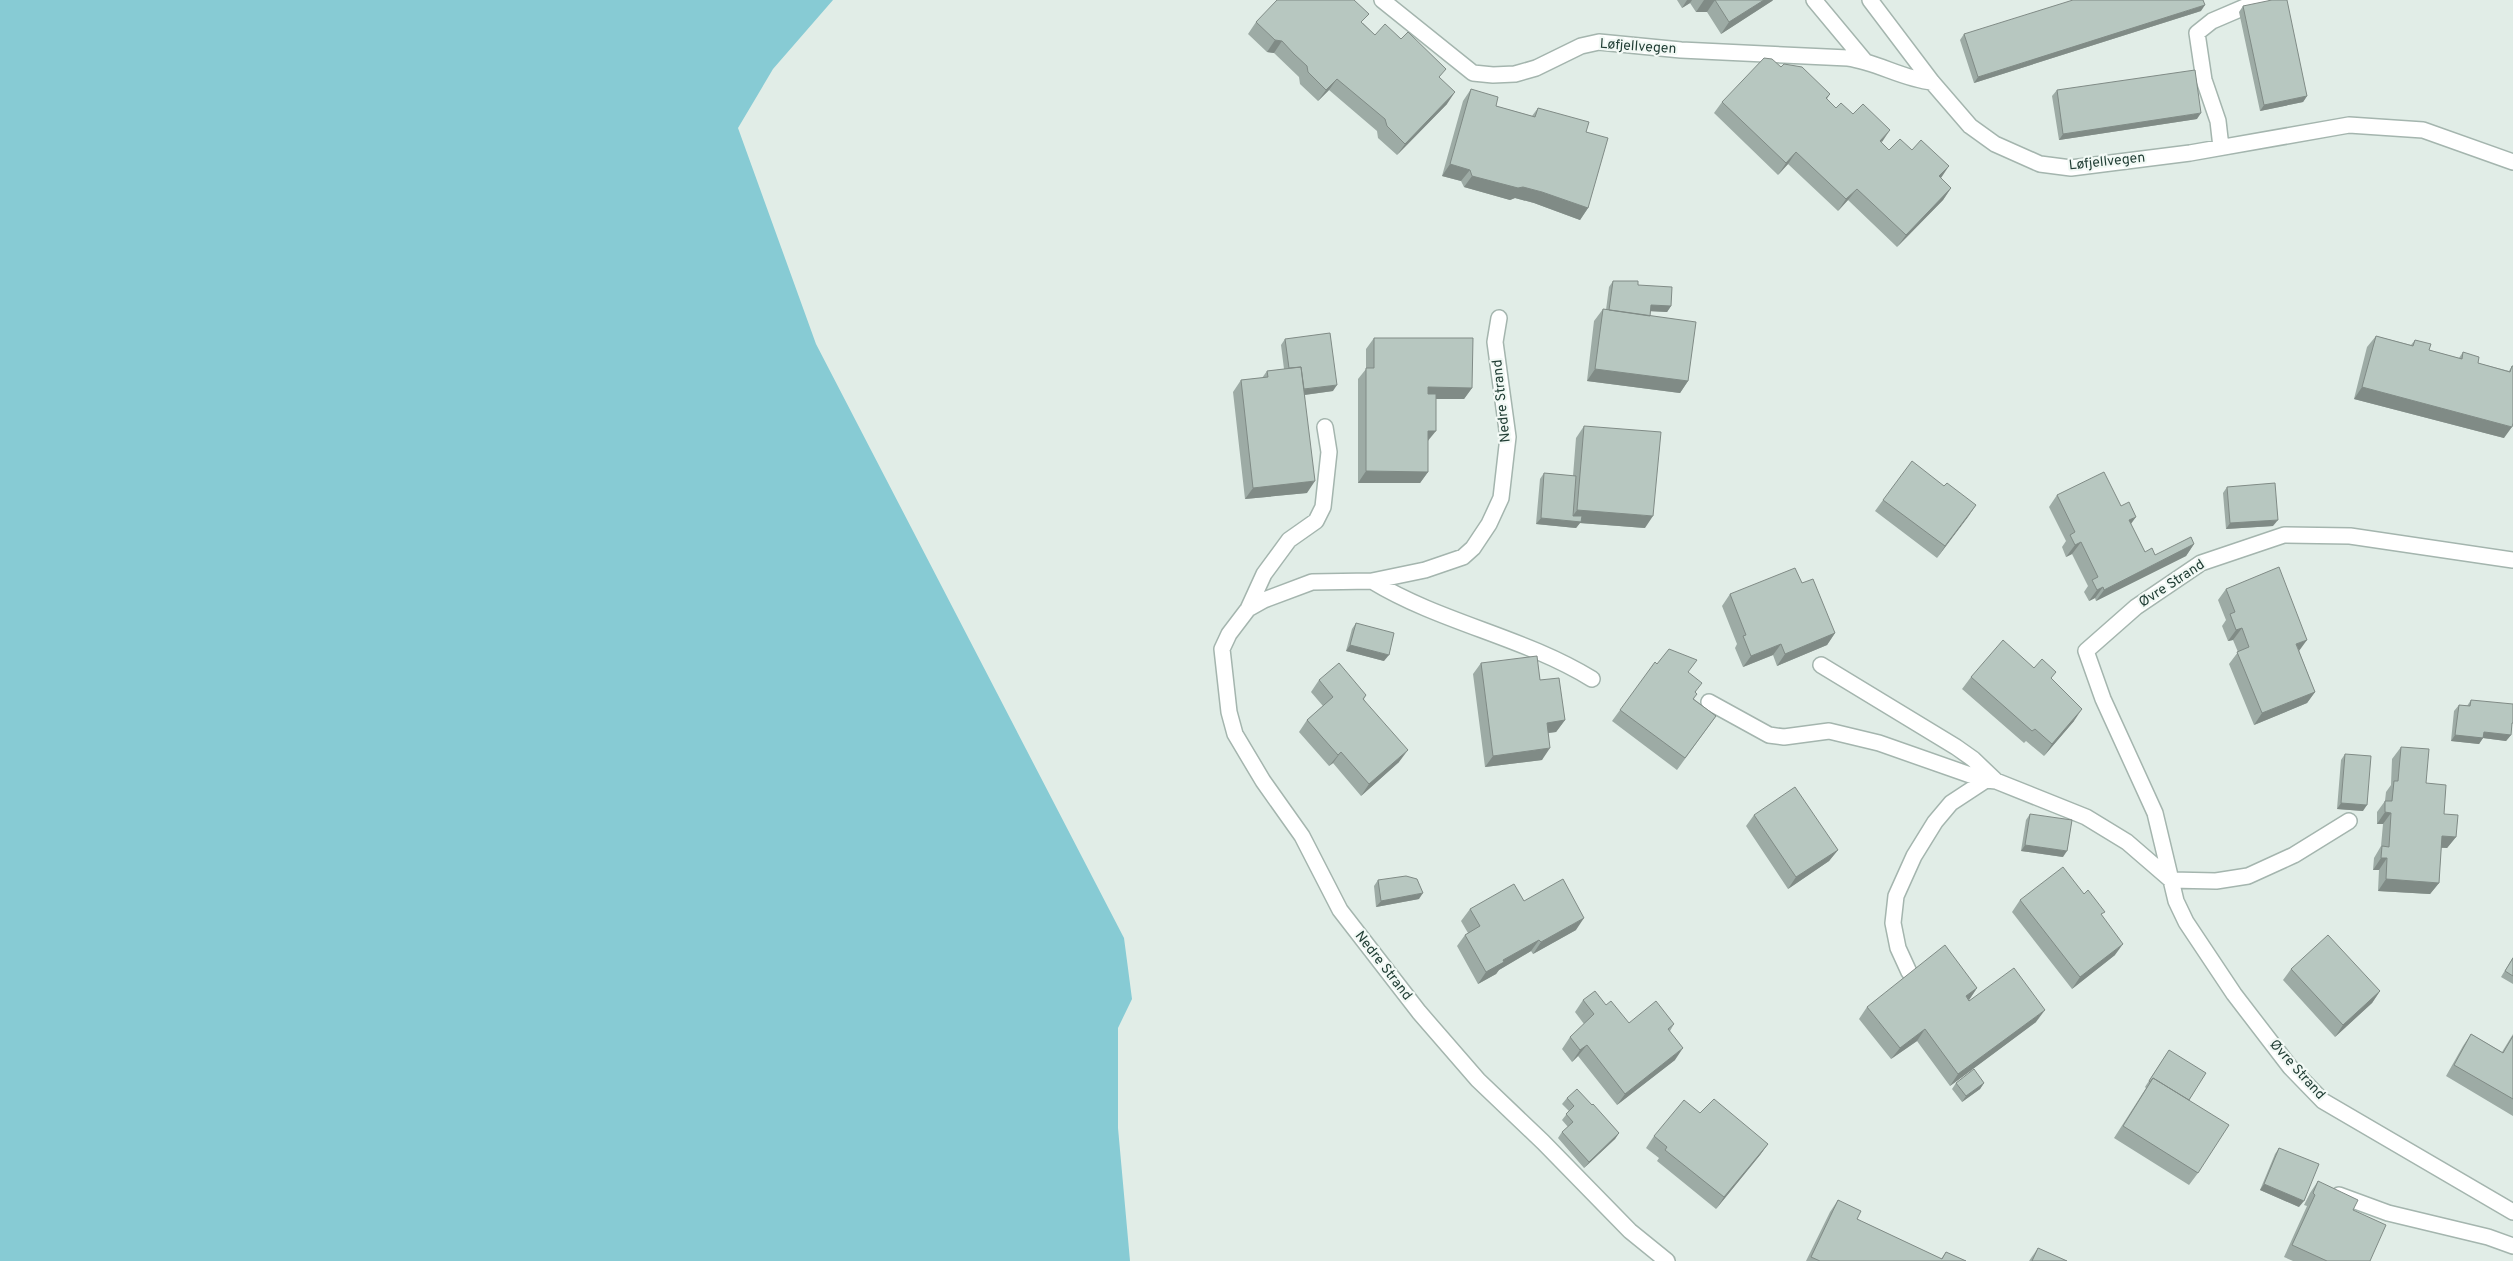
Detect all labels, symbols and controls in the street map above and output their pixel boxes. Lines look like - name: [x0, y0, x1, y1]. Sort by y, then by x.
- street label: Løfjellvegen: [1599, 36, 1677, 58]
- street label: Løfjellvegen: [2068, 150, 2146, 174]
- street label: Nedre Strand: [1489, 359, 1515, 443]
- street label: Øvre Strand: [2136, 556, 2208, 612]
- street label: Nedre Strand: [1351, 928, 1415, 1004]
- street label: Øvre Strand: [2266, 1036, 2328, 1104]

